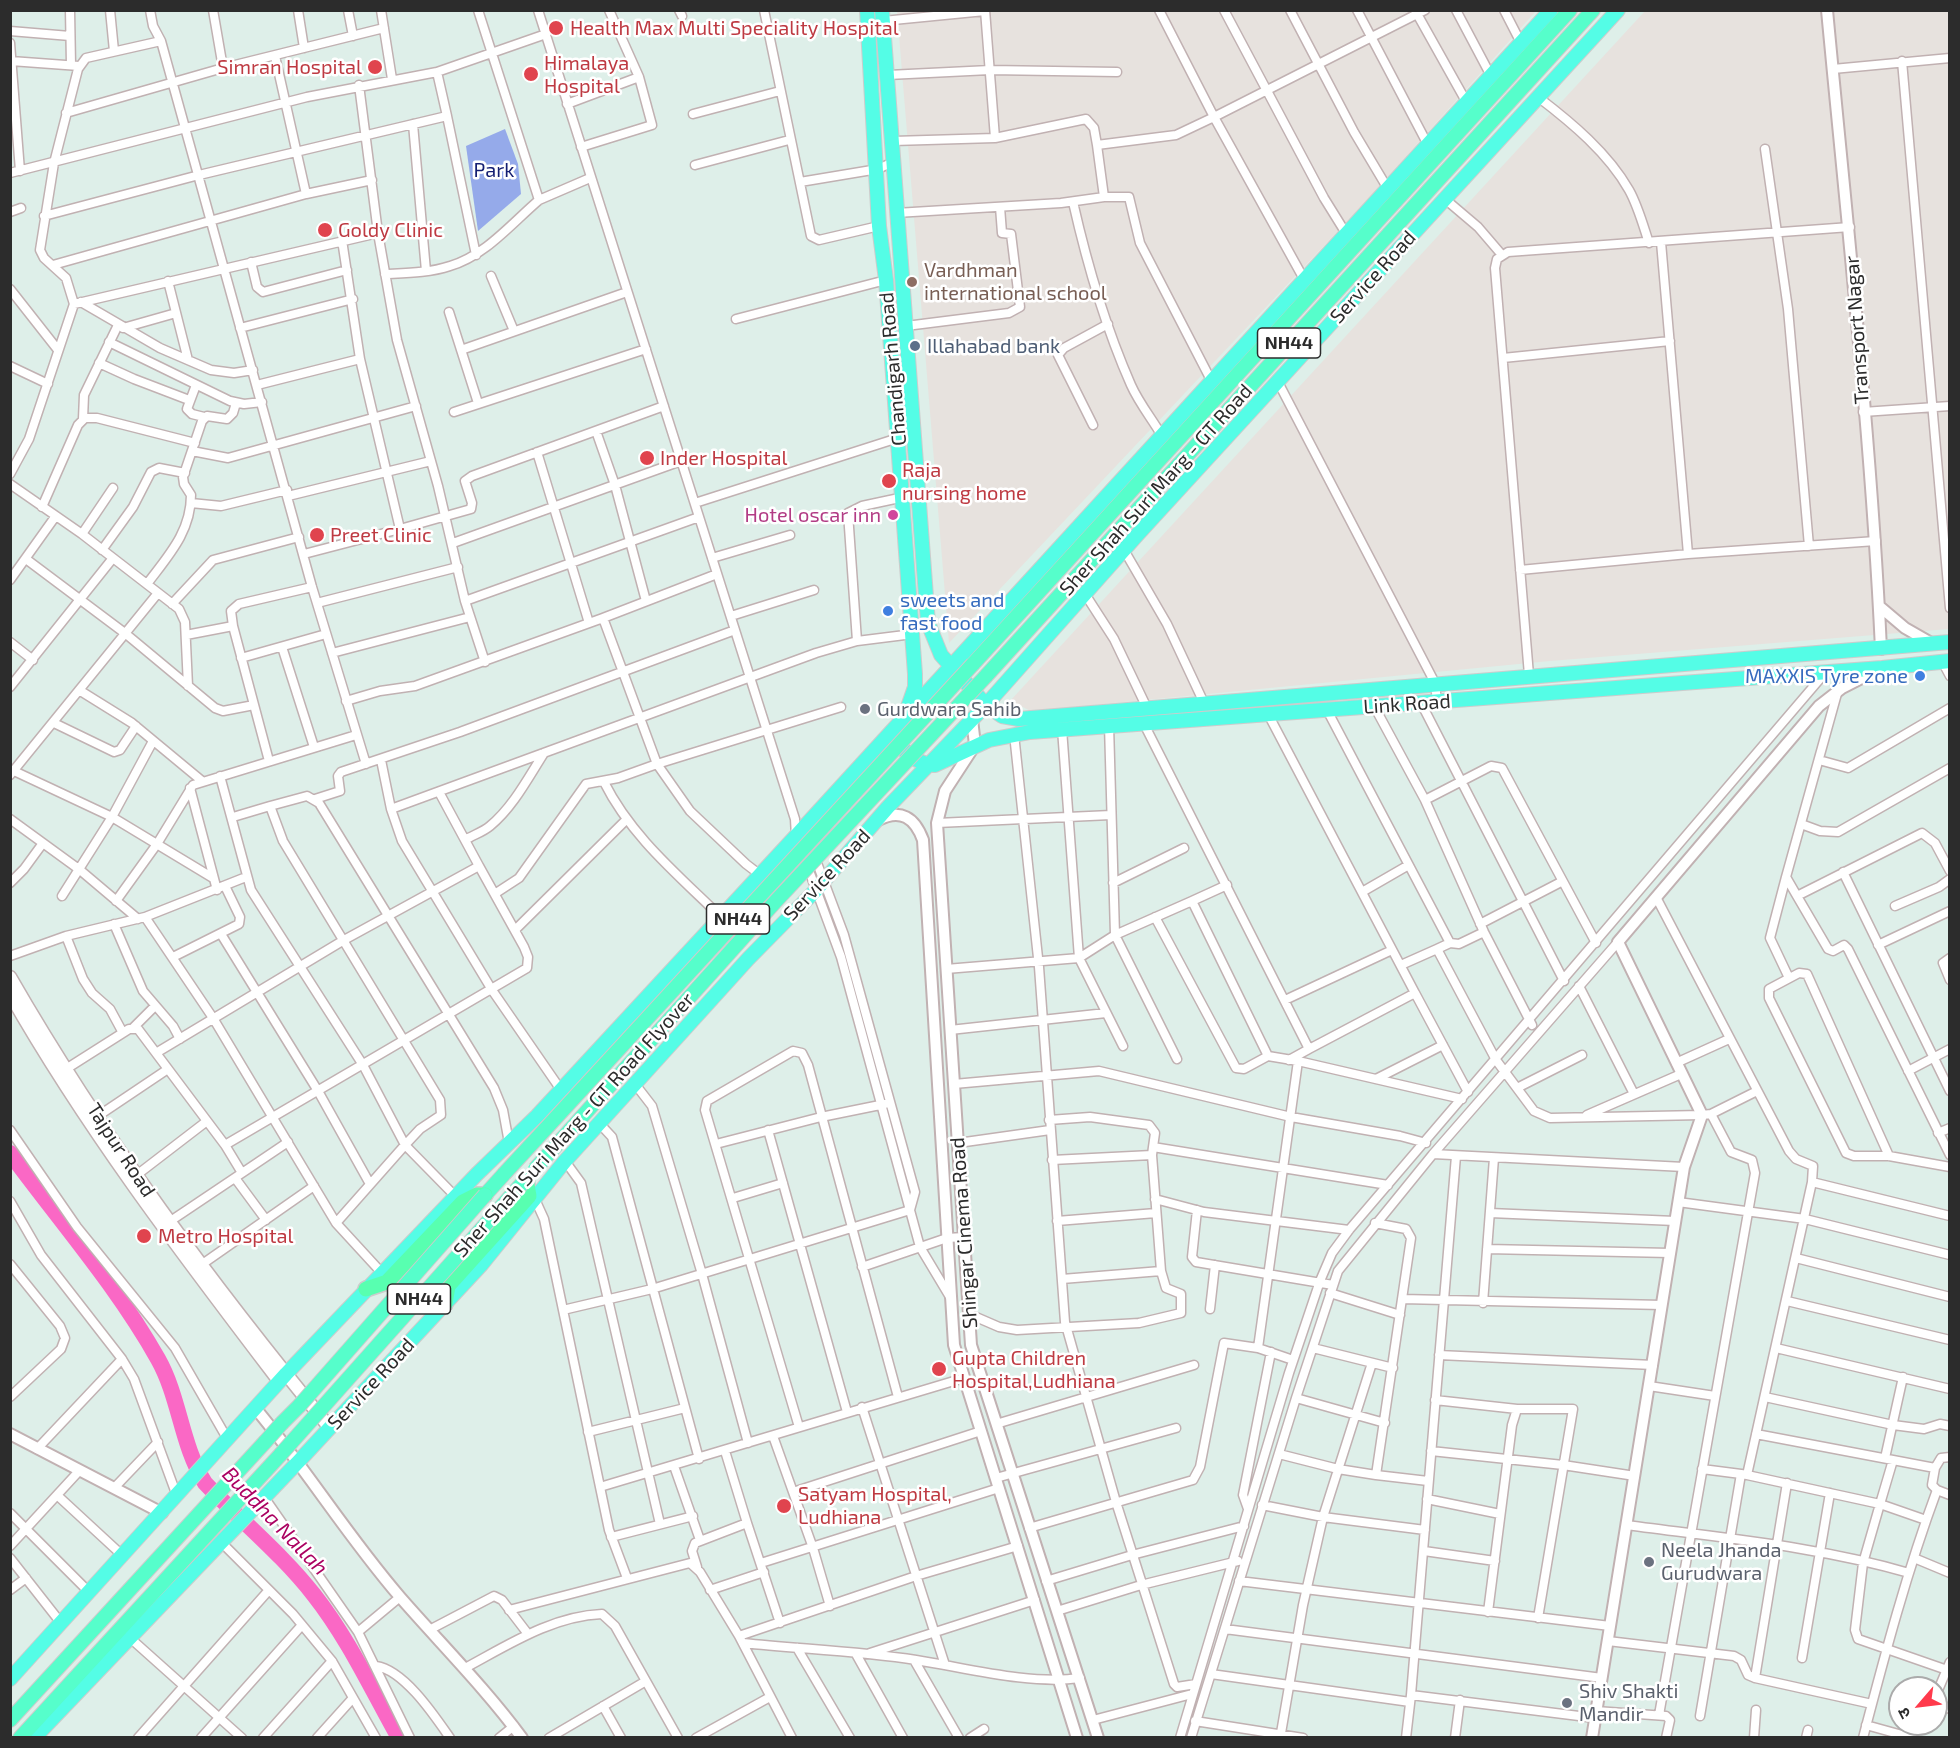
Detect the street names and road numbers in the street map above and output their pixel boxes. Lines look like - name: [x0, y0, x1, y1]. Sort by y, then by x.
- street label: Service Road: [1325, 226, 1421, 328]
- street label: Transport Nagar: [1840, 255, 1874, 405]
- street label: Chandigarh Road: [874, 291, 912, 447]
- road number: NH44: [1258, 328, 1320, 358]
- street label: Sher Shah Suri Marg - GT Road: [1055, 379, 1257, 601]
- street label: Link Road: [1362, 689, 1452, 719]
- street label: Service Road: [779, 824, 875, 926]
- road number: NH44: [706, 904, 770, 934]
- street label: Sher Shah Suri Marg - GT Road Flyover: [449, 988, 699, 1262]
- street label: Tajpur Road: [82, 1098, 160, 1202]
- street label: Shingar Cinema Road: [945, 1137, 983, 1329]
- road number: NH44: [388, 1284, 450, 1314]
- street label: Service Road: [323, 1333, 419, 1435]

